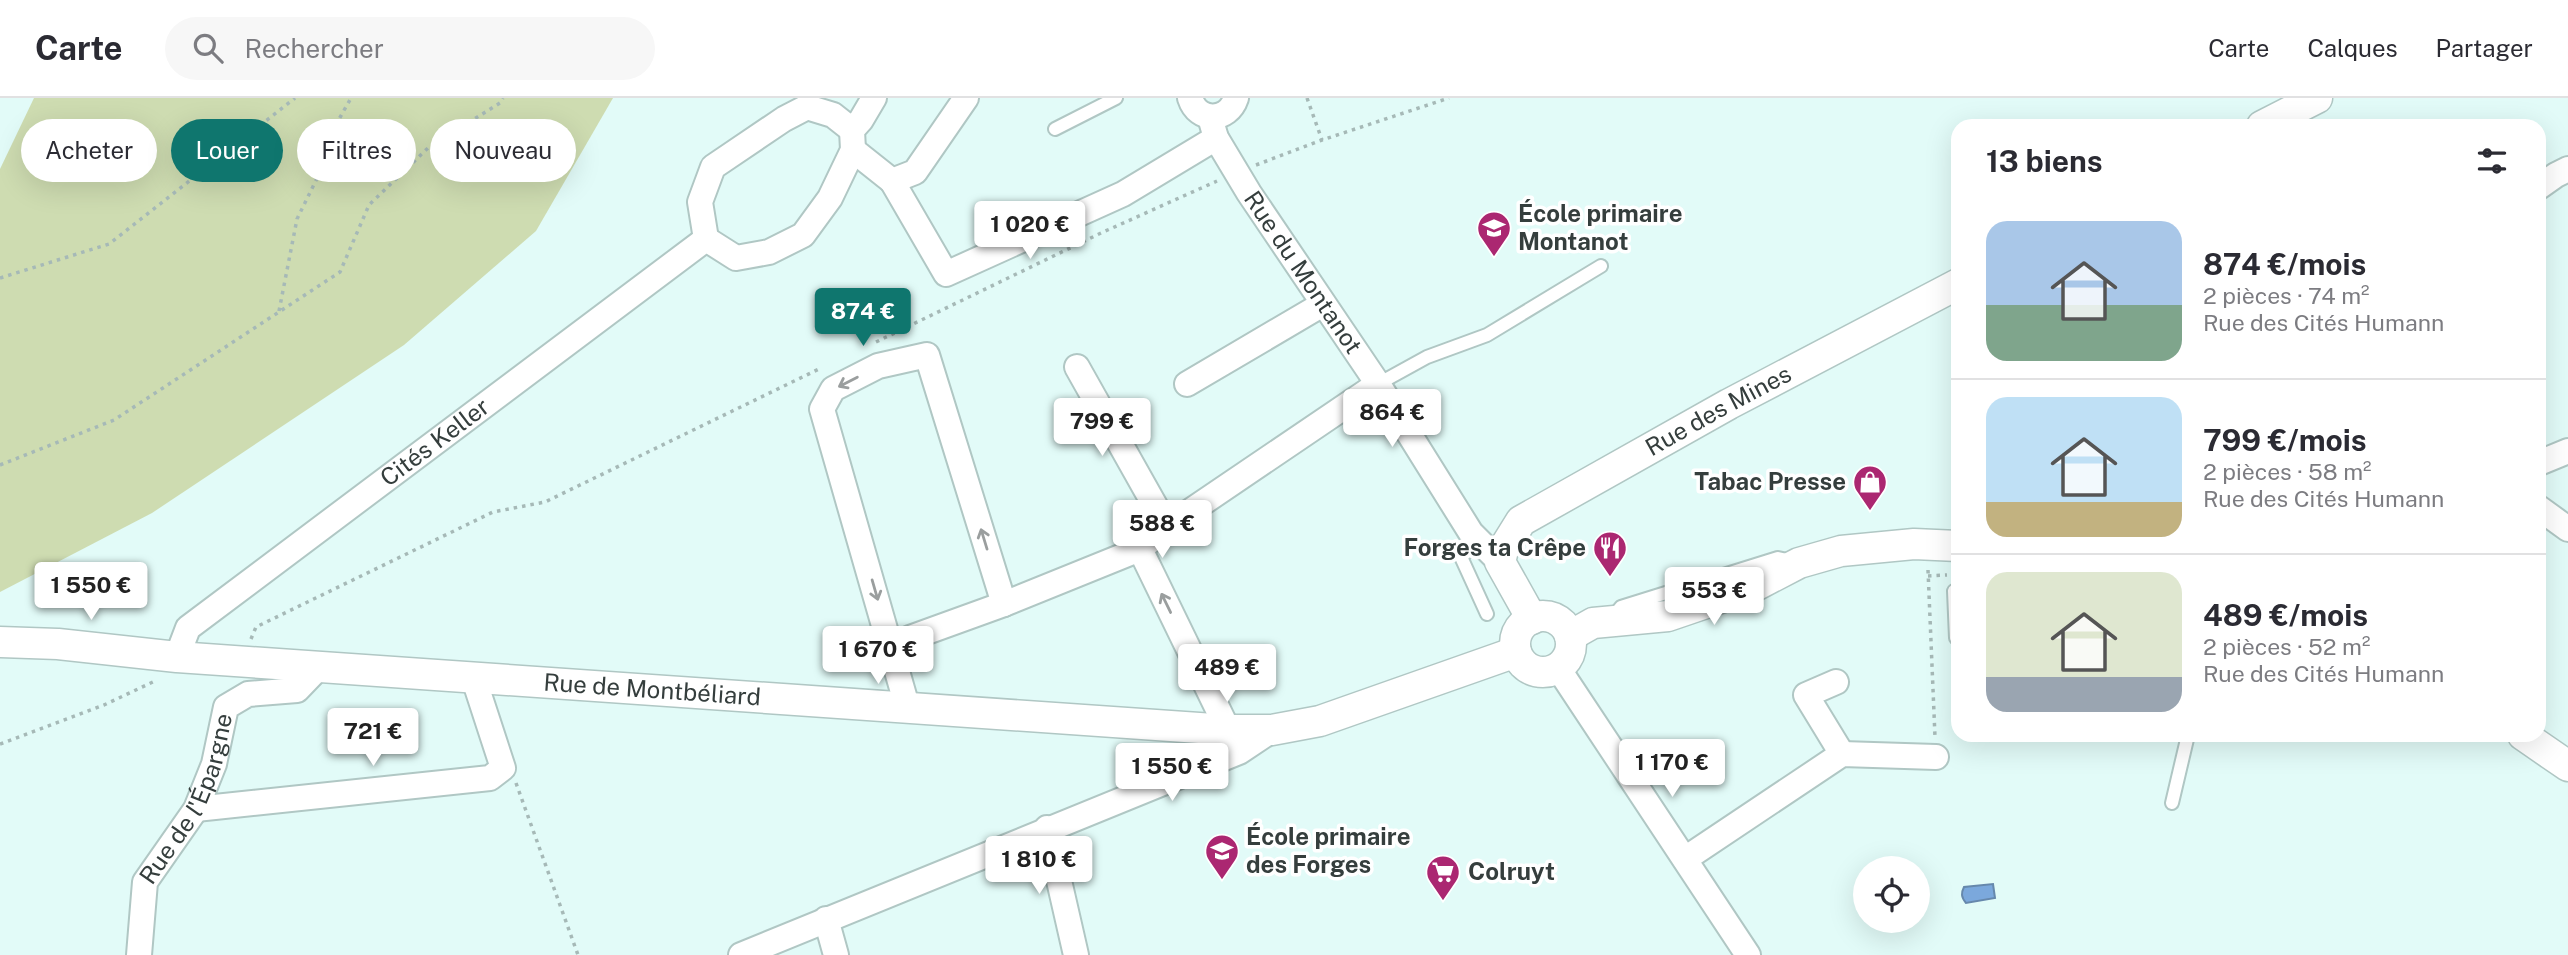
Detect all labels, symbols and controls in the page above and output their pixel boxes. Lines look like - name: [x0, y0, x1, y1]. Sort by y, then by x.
- search box: [165, 17, 655, 80]
- text: Carte: [35, 29, 123, 67]
- icon: search: [189, 29, 227, 67]
- text: Rechercher: [245, 33, 384, 64]
- text: Carte: [2208, 34, 2269, 62]
- text: Calques: [2307, 34, 2398, 62]
- text: Partager: [2436, 34, 2533, 62]
- chip: Acheter: [21, 119, 157, 182]
- chip: Louer: [171, 119, 283, 182]
- chip: Filtres: [297, 119, 416, 182]
- chip: Nouveau: [430, 119, 576, 182]
- icon: filters: [2473, 142, 2511, 180]
- text: 13 biens: [1986, 143, 2103, 179]
- street label: Rue du Montanot: [1239, 186, 1368, 359]
- place label: École primaire Montanot: [1518, 199, 1683, 255]
- pin: 1 020 €: [965, 202, 1095, 261]
- school or university icon: École primaire Montanot: [1475, 209, 1513, 258]
- text: 1 020 €: [990, 210, 1070, 237]
- text: 874 €/mois: [2203, 246, 2366, 282]
- icon: home: [2042, 249, 2126, 333]
- text: 2 pièces · 74 m²: [2203, 282, 2370, 309]
- pin: 874 €: [814, 288, 912, 348]
- text: 874 €: [831, 297, 895, 324]
- text: Rue des Cités Humann: [2203, 309, 2444, 336]
- street label: Rue des Mines: [1640, 359, 1796, 461]
- one-way arrow: [838, 375, 859, 389]
- pin: 864 €: [1343, 390, 1441, 449]
- street label: Cités Keller: [375, 392, 494, 492]
- pin: 799 €: [1053, 398, 1151, 458]
- text: 864 €: [1359, 398, 1425, 425]
- text: 799 €: [1070, 407, 1134, 434]
- text: 799 €/mois: [2203, 422, 2367, 458]
- icon: home: [2042, 425, 2126, 509]
- text: 2 pièces · 58 m²: [2203, 458, 2372, 485]
- shop icon: Tabac Presse: [1851, 463, 1889, 512]
- place label: Tabac Presse: [1694, 467, 1846, 495]
- text: Rue des Cités Humann: [2203, 485, 2444, 512]
- pin: 588 €: [1113, 500, 1211, 560]
- text: 588 €: [1129, 509, 1195, 536]
- one-way arrow: [976, 528, 989, 550]
- restaurant icon: Forges ta Crêpe: [1591, 529, 1629, 578]
- place label: Forges ta Crêpe: [1403, 533, 1586, 561]
- pin: 1 550 €: [26, 562, 156, 622]
- pin: 553 €: [1665, 568, 1763, 627]
- text: 1 550 €: [50, 571, 132, 598]
- text: 553 €: [1681, 576, 1747, 603]
- one-way arrow: [869, 578, 882, 600]
- one-way arrow: [1159, 593, 1172, 614]
- text: 489 €/mois: [2203, 597, 2368, 633]
- icon: home: [2042, 600, 2126, 684]
- pin: 1 670 €: [813, 626, 943, 686]
- text: 2 pièces · 52 m²: [2203, 633, 2370, 660]
- text: 1 670 €: [838, 635, 918, 662]
- pin: 489 €: [1178, 644, 1276, 704]
- text: 489 €: [1194, 653, 1260, 680]
- text: Rue des Cités Humann: [2203, 660, 2444, 687]
- street label: Rue de Montbéliard: [543, 667, 762, 711]
- pin: 721 €: [324, 708, 422, 768]
- street label: Rue de l'Épargne: [133, 711, 237, 889]
- text: 721 €: [343, 717, 403, 744]
- pin: 1 170 €: [1607, 740, 1737, 799]
- pin: 1 550 €: [1107, 744, 1237, 803]
- text: 1 170 €: [1635, 748, 1709, 775]
- text: 1 550 €: [1131, 752, 1213, 779]
- place label: École primaire des Forges: [1246, 822, 1411, 878]
- school or university icon: École primaire des Forges: [1203, 832, 1241, 881]
- pin: 1 810 €: [974, 836, 1104, 896]
- text: 1 810 €: [1001, 845, 1077, 872]
- supermarket icon: Colruyt: [1424, 853, 1462, 902]
- map controls: [1853, 856, 1930, 933]
- button: locate: [1853, 856, 1930, 933]
- place label: Colruyt: [1468, 857, 1555, 885]

